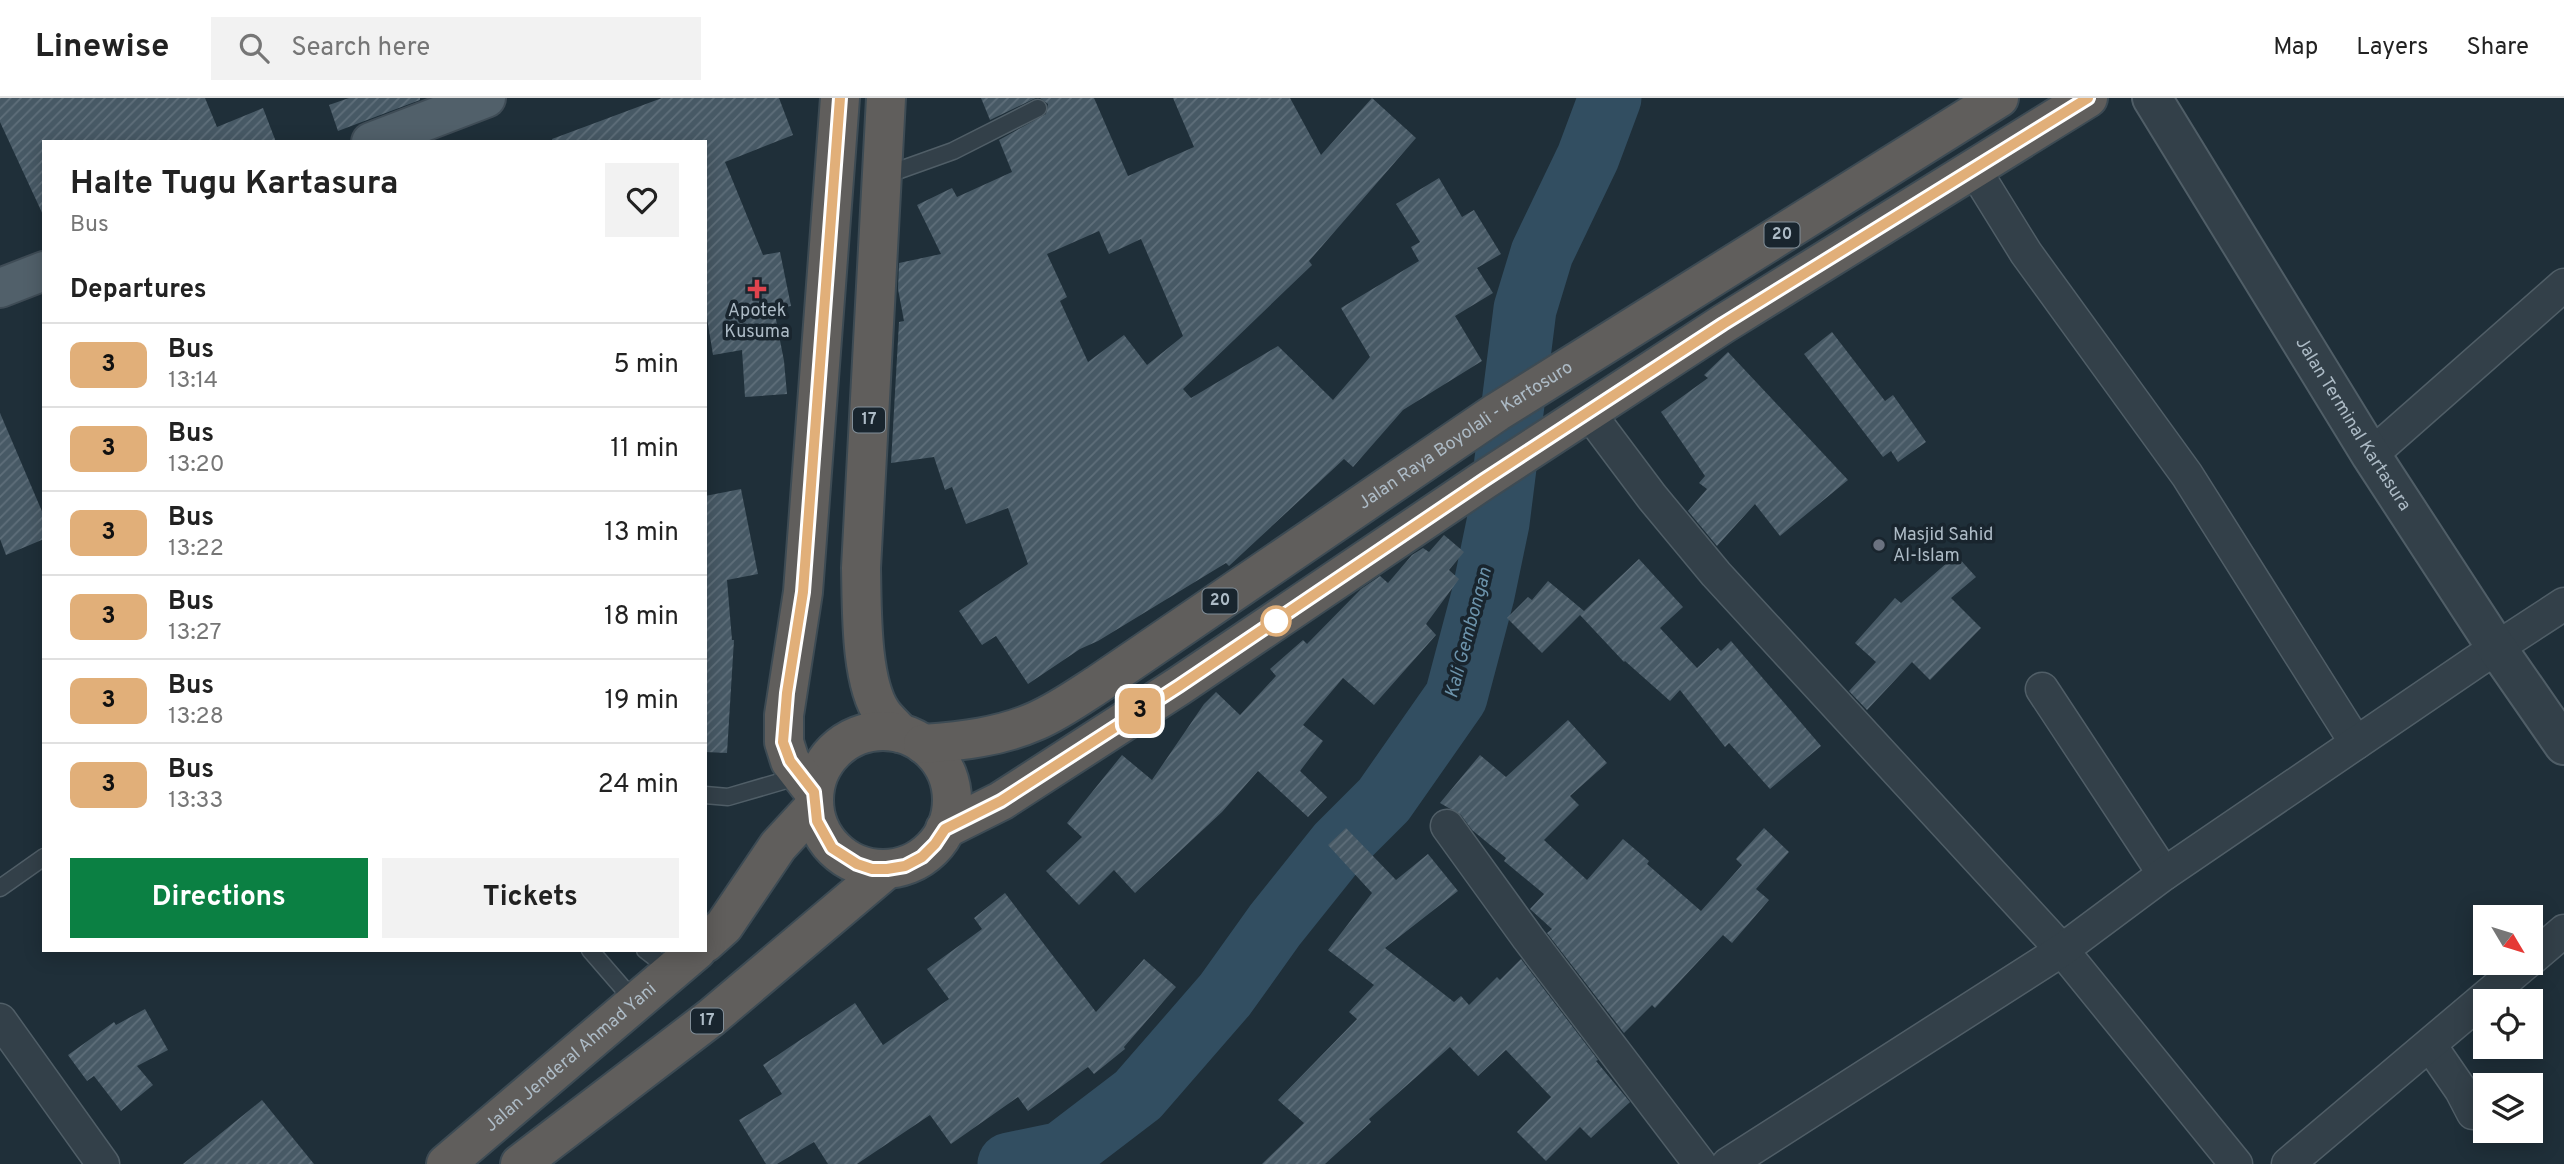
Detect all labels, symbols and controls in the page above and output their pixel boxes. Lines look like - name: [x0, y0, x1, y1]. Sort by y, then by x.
- search box: [211, 17, 701, 80]
- text: Linewise: [35, 27, 169, 69]
- icon: search: [235, 29, 273, 67]
- text: Search here: [291, 32, 430, 65]
- text: Map: [2273, 33, 2318, 63]
- text: Layers: [2356, 33, 2428, 63]
- text: Share: [2466, 33, 2529, 63]
- button: heart: [605, 163, 679, 237]
- text: Halte Tugu Kartasura: [70, 164, 398, 206]
- text: Bus: [70, 211, 109, 240]
- road number: 20: [1764, 223, 1800, 248]
- text: Departures: [70, 274, 207, 307]
- marker: Apotek Kusuma: [749, 281, 765, 297]
- place label: Apotek Kusuma: [724, 300, 790, 344]
- street label: Jalan Terminal Kartasura: [2290, 333, 2416, 515]
- text: Bus: [168, 334, 214, 367]
- text: 5 min: [613, 349, 679, 382]
- text: 3: [101, 350, 116, 380]
- street label: Jalan Raya Boyolali - Kartosuro: [1354, 356, 1577, 515]
- text: 13:14: [168, 367, 218, 396]
- road number: 17: [853, 408, 885, 432]
- text: Bus: [168, 418, 214, 451]
- text: 11 min: [610, 433, 679, 466]
- text: 3: [101, 434, 116, 464]
- text: 13:20: [168, 451, 224, 480]
- text: Bus: [168, 502, 214, 535]
- text: 13 min: [604, 517, 679, 550]
- text: 3: [101, 518, 116, 548]
- place label: Masjid Sahid Al-Islam: [1893, 524, 1993, 568]
- text: 13:22: [168, 535, 224, 564]
- marker: Masjid Sahid Al-Islam: [1871, 537, 1887, 553]
- water label: Kali Gembongan: [1440, 564, 1498, 701]
- text: Bus: [168, 586, 214, 619]
- road number: 20: [1202, 588, 1238, 614]
- text: 18 min: [604, 601, 679, 634]
- text: 3: [101, 602, 116, 632]
- unlabelled marker: [1261, 606, 1291, 636]
- text: 13:27: [168, 619, 221, 648]
- text: Bus: [168, 670, 214, 703]
- text: 19 min: [604, 685, 679, 718]
- text: 3: [101, 686, 116, 716]
- line badge: 3: [1117, 688, 1163, 734]
- text: 3: [1133, 696, 1147, 726]
- text: 13:28: [168, 703, 224, 732]
- text: Bus: [168, 754, 214, 787]
- text: 24 min: [598, 769, 679, 802]
- text: 3: [101, 770, 116, 800]
- text: 13:33: [168, 787, 223, 816]
- button: Directions: [70, 858, 368, 938]
- button: Tickets: [382, 858, 679, 938]
- north arrow: [2473, 905, 2543, 975]
- map controls: [2473, 905, 2543, 1143]
- street label: Jalan Jenderal Ahmad Yani: [480, 978, 661, 1137]
- button: locate: [2473, 989, 2543, 1059]
- road number: 17: [691, 1009, 723, 1034]
- button: layers: [2473, 1073, 2543, 1143]

